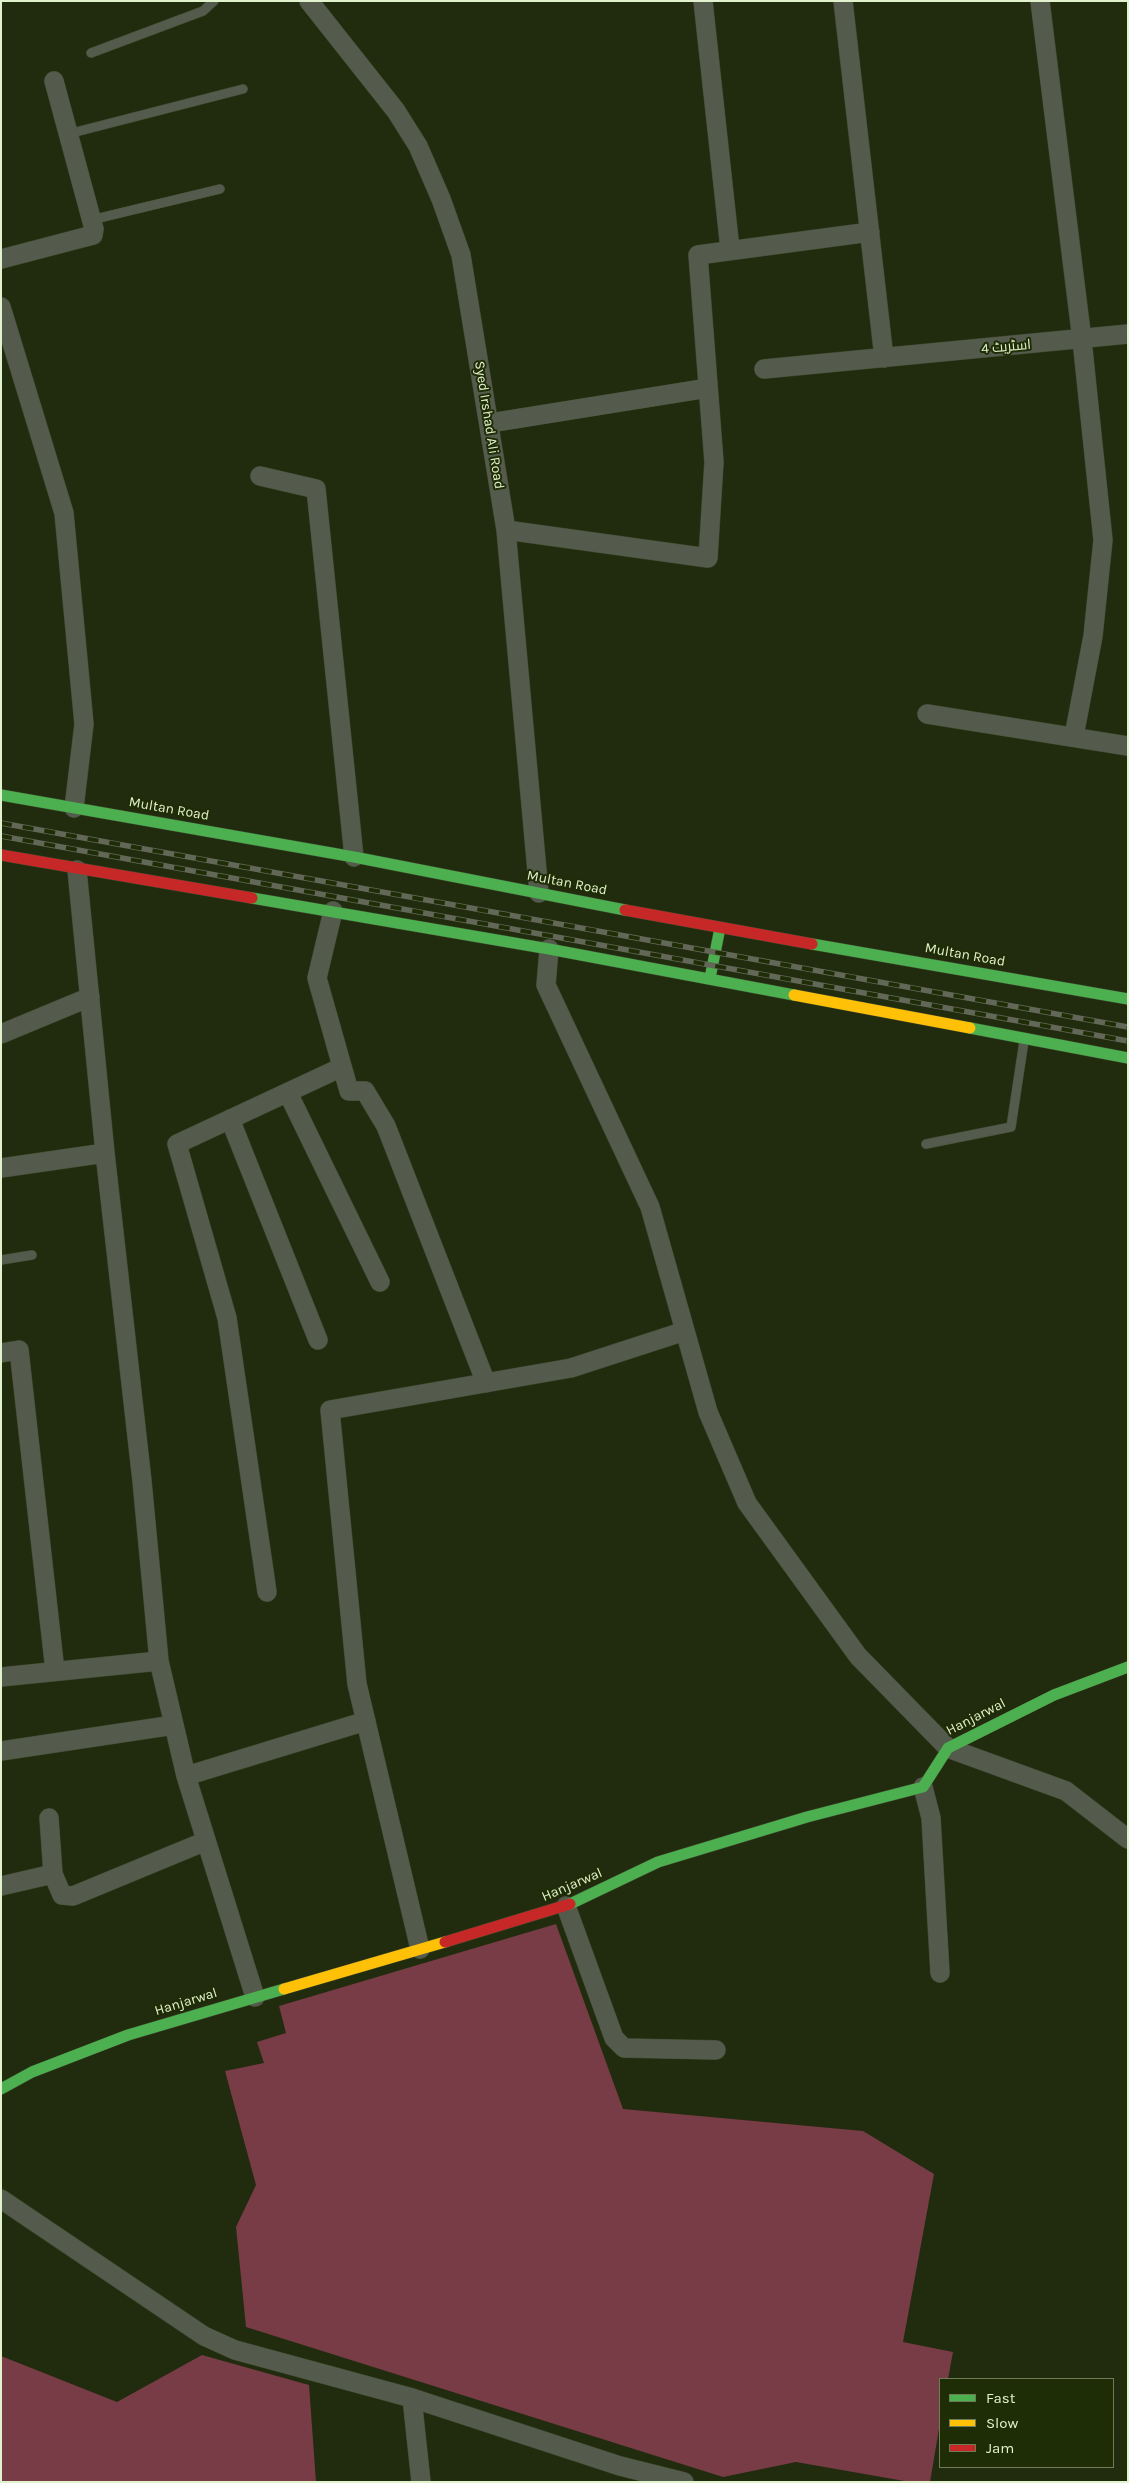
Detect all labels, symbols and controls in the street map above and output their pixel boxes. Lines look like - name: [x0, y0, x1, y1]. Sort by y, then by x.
- street label: اسٹریٹ 4: [980, 336, 1032, 358]
- street label: Syed Irshad Ali Road: [471, 360, 507, 490]
- street label: Multan Road: [128, 794, 210, 824]
- street label: Multan Road: [526, 867, 608, 899]
- street label: Multan Road: [924, 940, 1006, 970]
- street label: Hanjarwal: [943, 1695, 1009, 1739]
- street label: Hanjarwal: [539, 1865, 605, 1905]
- street label: Hanjarwal: [153, 1985, 219, 2019]
- legend: [939, 2378, 1114, 2468]
- text: Fast: [986, 2389, 1015, 2407]
- text: Slow: [986, 2414, 1018, 2432]
- text: Jam: [986, 2439, 1014, 2457]

